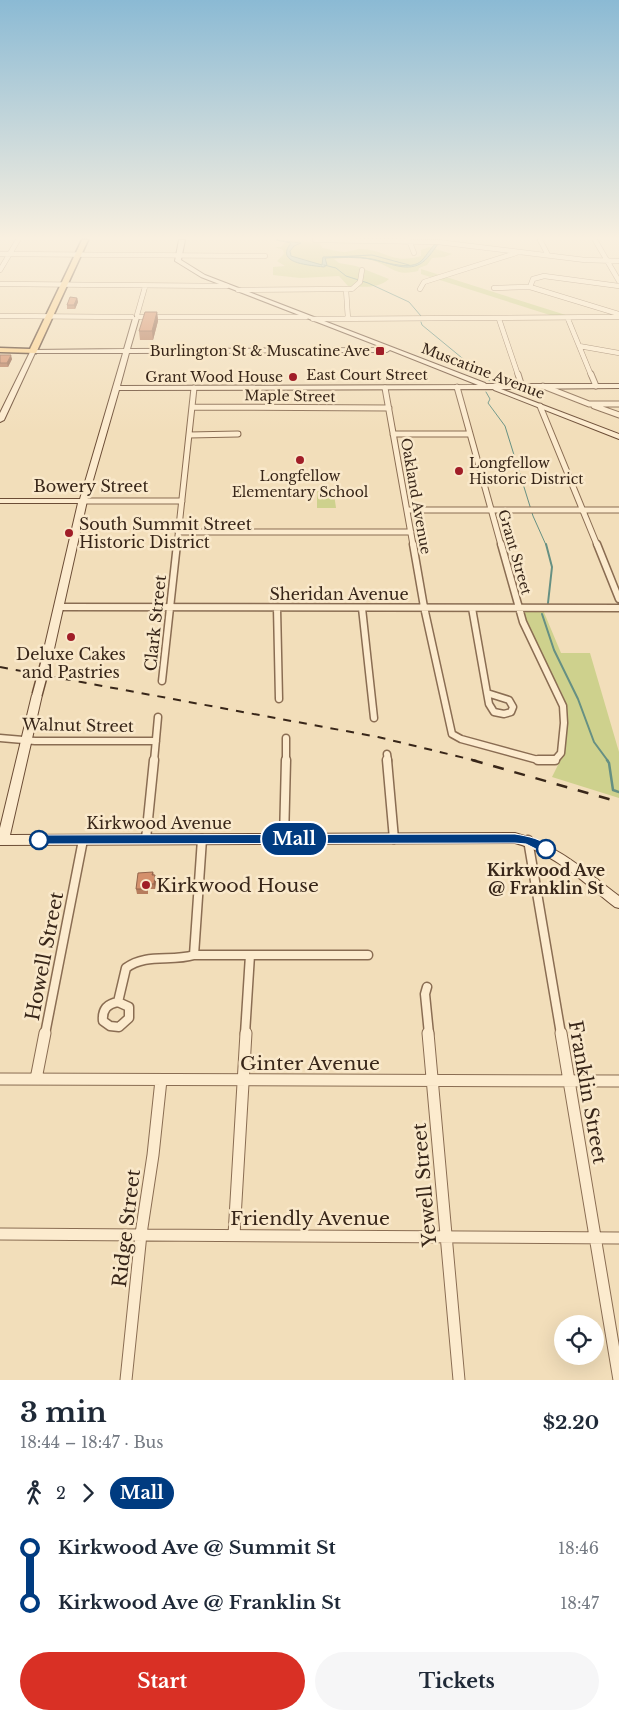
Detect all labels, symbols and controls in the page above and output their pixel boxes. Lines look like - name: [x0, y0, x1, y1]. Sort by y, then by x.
- street label: Muscatine Avenue: [419, 339, 547, 403]
- place label: Burlington St & Muscatine Ave: [150, 342, 370, 360]
- marker: Burlington St & Muscatine Ave: [374, 345, 386, 357]
- street label: East Court Street: [306, 366, 428, 384]
- place label: Grant Wood House: [145, 368, 283, 386]
- marker: Grant Wood House: [287, 371, 299, 383]
- street label: Maple Street: [244, 386, 336, 406]
- street label: Oakland Avenue: [397, 436, 435, 556]
- marker: Longfellow Elementary School: [294, 454, 306, 466]
- place label: Longfellow Historic District: [469, 454, 584, 488]
- marker: Longfellow Historic District: [453, 465, 465, 477]
- place label: Longfellow Elementary School: [232, 467, 369, 501]
- street label: Bowery Street: [33, 476, 149, 496]
- street label: Grant Street: [494, 507, 536, 597]
- place label: South Summit Street Historic District: [79, 514, 252, 552]
- marker: South Summit Street Historic District: [63, 527, 75, 539]
- street label: Clark Street: [140, 574, 170, 672]
- street label: Sheridan Avenue: [269, 584, 409, 604]
- marker: Deluxe Cakes and Pastries: [65, 631, 77, 643]
- place label: Deluxe Cakes and Pastries: [16, 644, 126, 682]
- street label: Walnut Street: [21, 714, 134, 736]
- street label: Kirkwood Avenue: [86, 813, 232, 833]
- line badge: Mall: [259, 823, 329, 855]
- text: Mall: [272, 828, 316, 850]
- unlabelled marker: [29, 830, 49, 850]
- marker: Kirkwood Ave @ Franklin St: [536, 839, 556, 859]
- place label: Kirkwood Ave @ Franklin St: [487, 860, 605, 898]
- place label: Kirkwood House: [156, 874, 319, 897]
- marker: Kirkwood House: [140, 879, 152, 891]
- street label: Howell Street: [21, 889, 68, 1023]
- street label: Franklin Street: [564, 1019, 612, 1166]
- street label: Ginter Avenue: [240, 1052, 380, 1075]
- street label: Yewell Street: [408, 1121, 441, 1249]
- street label: Ridge Street: [108, 1167, 145, 1289]
- street label: Friendly Avenue: [230, 1207, 390, 1230]
- map controls: [554, 1315, 604, 1365]
- button: locate: [554, 1315, 604, 1365]
- text: 3 min: [20, 1395, 107, 1430]
- text: $2.20: [543, 1411, 599, 1434]
- text: 18:44 – 18:47 · Bus: [20, 1432, 164, 1452]
- icon: walk: [20, 1479, 48, 1507]
- icon: forward: [74, 1479, 102, 1507]
- text: Mall: [120, 1482, 164, 1504]
- text: 2: [56, 1483, 66, 1503]
- text: Kirkwood Ave @ Summit St: [58, 1536, 336, 1559]
- text: 18:46: [558, 1538, 599, 1558]
- text: Kirkwood Ave @ Franklin St: [58, 1591, 341, 1614]
- text: 18:47: [560, 1593, 599, 1613]
- button: Start: [20, 1652, 305, 1710]
- button: Tickets: [315, 1652, 599, 1710]

